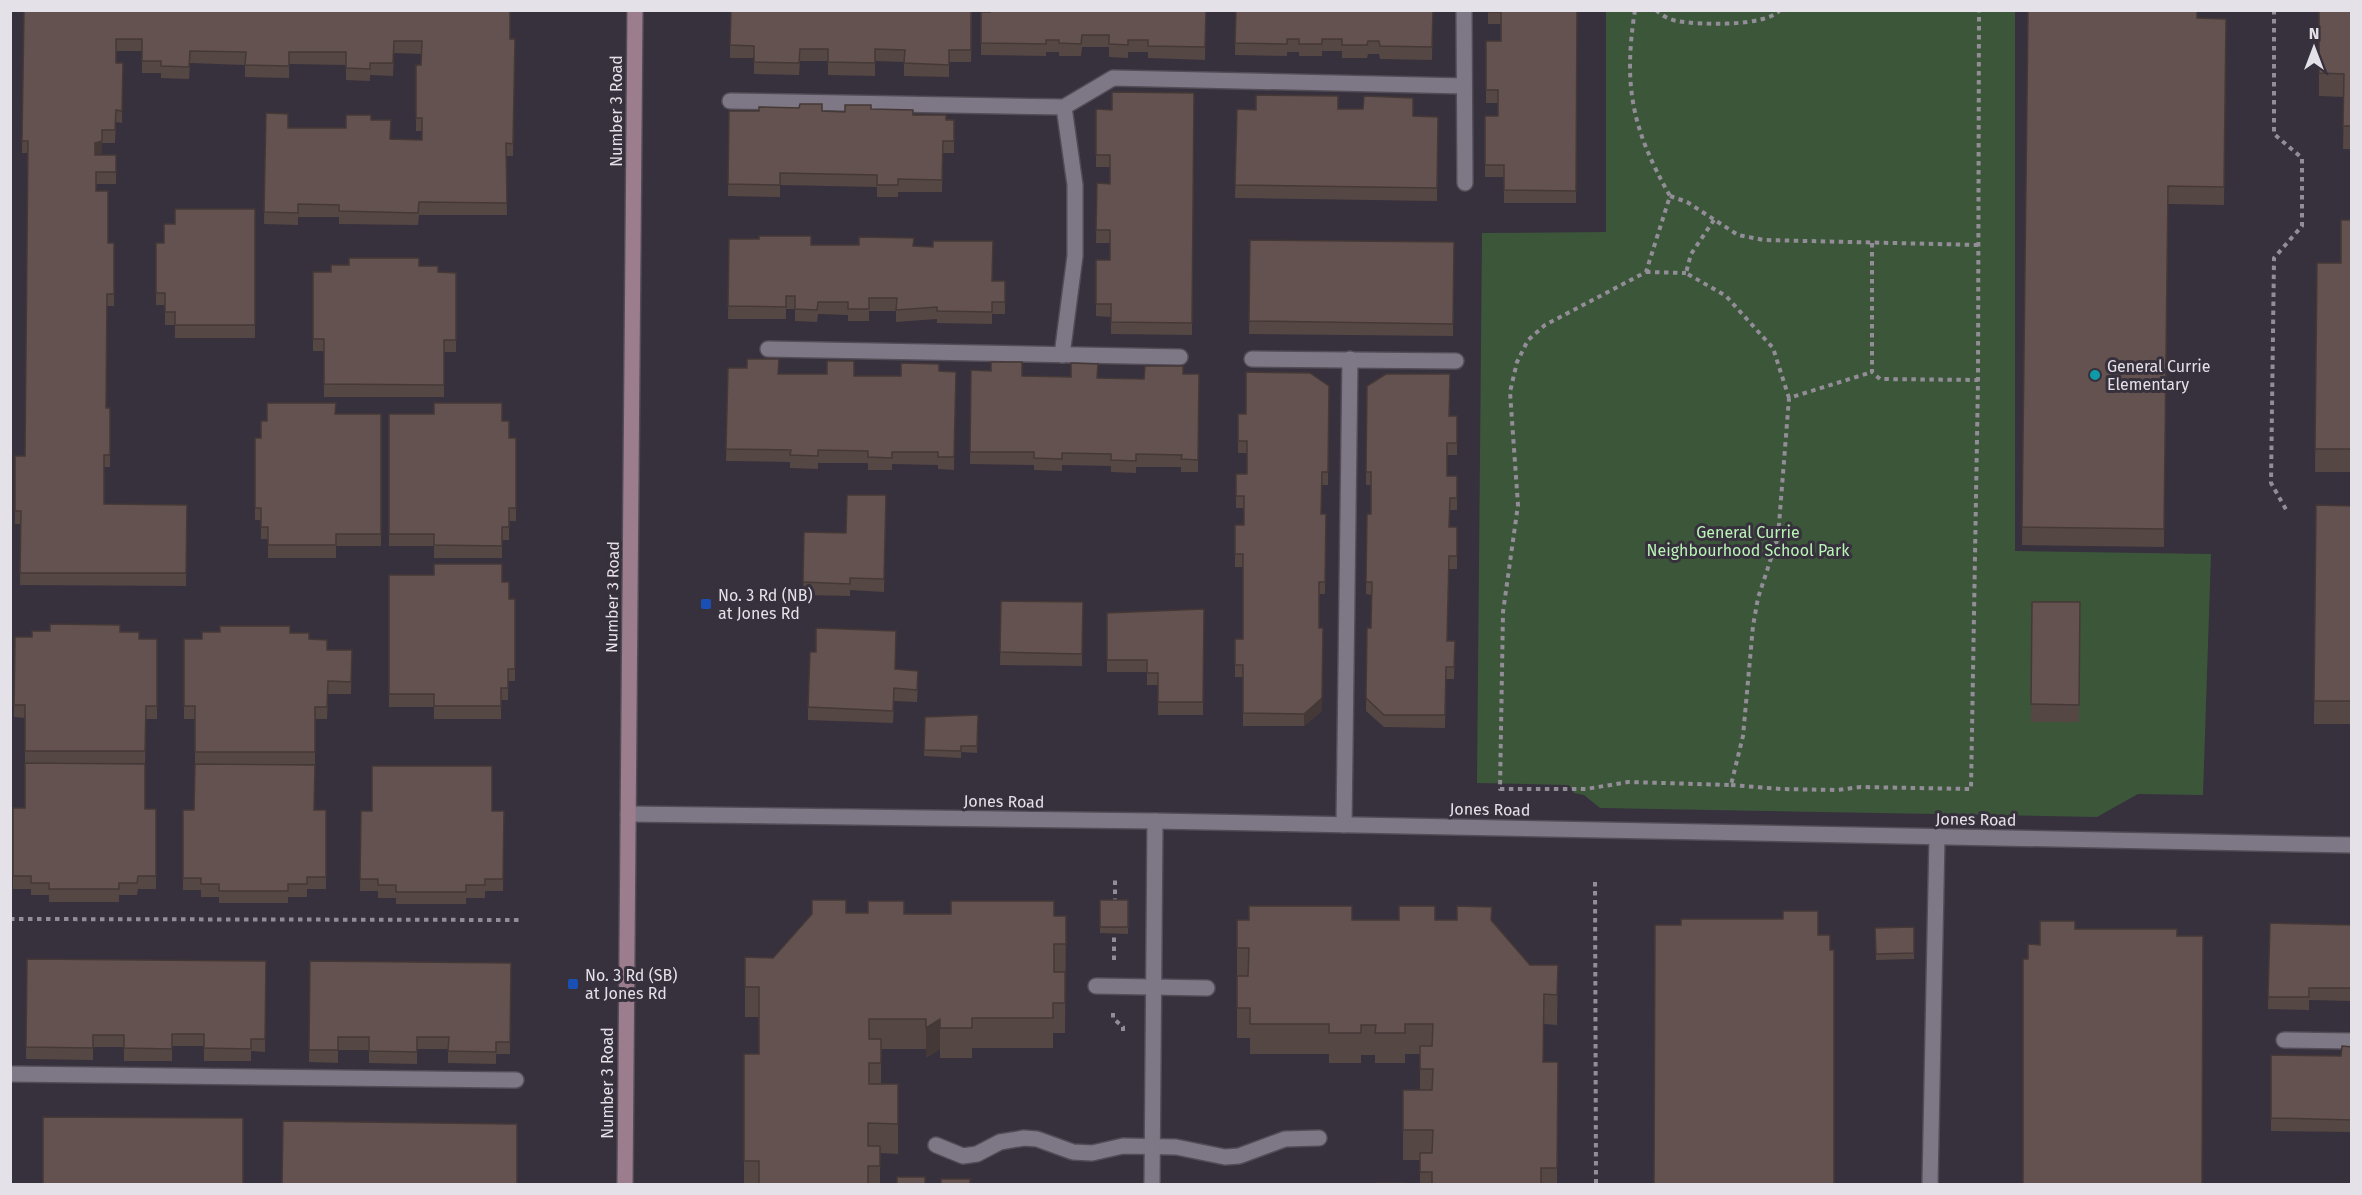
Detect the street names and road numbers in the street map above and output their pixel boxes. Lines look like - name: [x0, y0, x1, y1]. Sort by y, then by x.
- street label: Number 3 Road: [607, 55, 626, 167]
- street label: Number 3 Road: [602, 541, 623, 653]
- street label: Jones Road: [963, 791, 1045, 812]
- street label: Jones Road: [1449, 799, 1531, 820]
- street label: Jones Road: [1935, 809, 2017, 830]
- street label: Number 3 Road: [598, 1027, 617, 1139]

